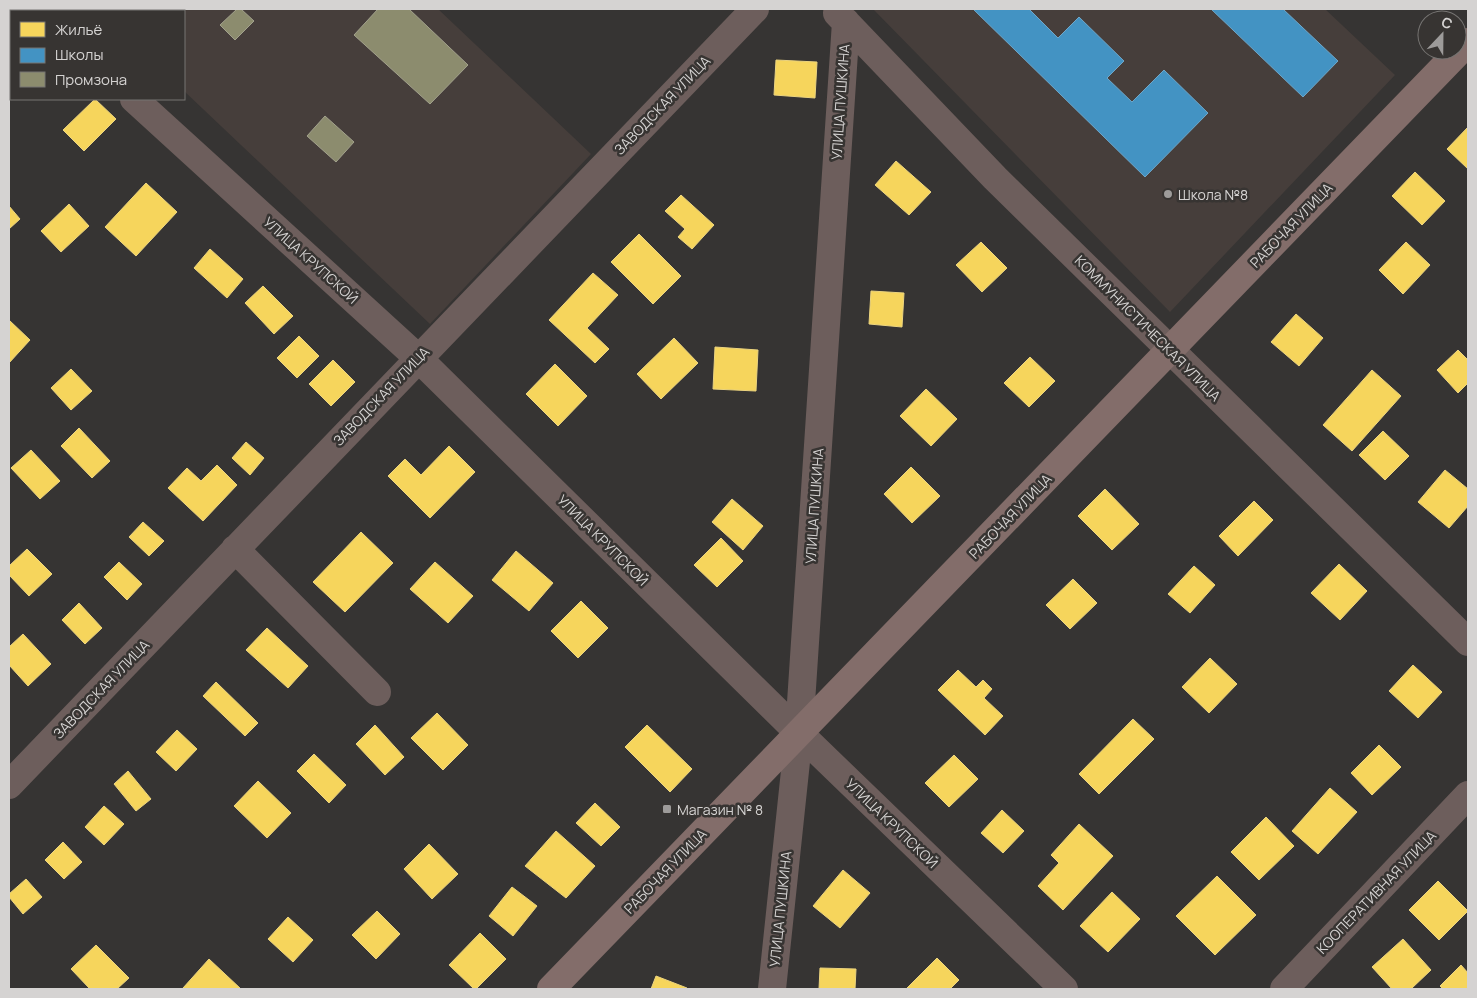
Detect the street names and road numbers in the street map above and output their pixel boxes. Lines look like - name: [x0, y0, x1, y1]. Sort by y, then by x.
- street label: УЛИЦА ПУШКИНА: [826, 43, 854, 161]
- street label: ЗАВОДСКАЯ УЛИЦА: [610, 51, 714, 159]
- street label: РАБОЧАЯ УЛИЦА: [1246, 178, 1337, 272]
- street label: УЛИЦА КРУПСКОЙ: [259, 212, 363, 308]
- street label: КОММУНИСТИЧЕСКАЯ УЛИЦА: [1071, 251, 1225, 405]
- street label: ЗАВОДСКАЯ УЛИЦА: [329, 342, 433, 450]
- street label: УЛИЦА ПУШКИНА: [800, 447, 828, 565]
- street label: РАБОЧАЯ УЛИЦА: [965, 469, 1056, 563]
- street label: УЛИЦА КРУПСКОЙ: [553, 490, 653, 590]
- street label: ЗАВОДСКАЯ УЛИЦА: [49, 635, 153, 743]
- street label: УЛИЦА КРУПСКОЙ: [842, 774, 942, 872]
- street label: РАБОЧАЯ УЛИЦА: [620, 824, 711, 918]
- street label: КООПЕРАТИВНАЯ УЛИЦА: [1312, 826, 1440, 958]
- street label: УЛИЦА ПУШКИНА: [764, 850, 796, 968]

